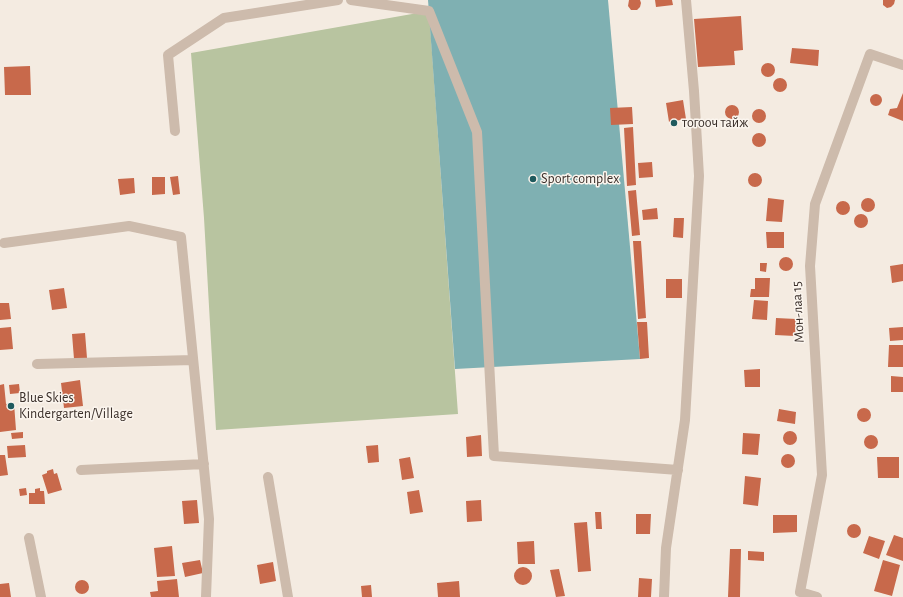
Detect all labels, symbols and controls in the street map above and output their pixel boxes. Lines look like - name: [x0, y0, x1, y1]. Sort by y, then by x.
- place label: тогооч тайж: [682, 115, 748, 131]
- marker: тогооч тайж: [669, 118, 679, 128]
- place label: Sport complex: [541, 171, 619, 187]
- marker: Sport complex: [528, 174, 538, 184]
- street label: Мон-лаа 15: [788, 281, 808, 343]
- place label: Blue Skies Kindergarten/Village: [19, 390, 133, 422]
- marker: Blue Skies Kindergarten/Village: [6, 401, 16, 411]

